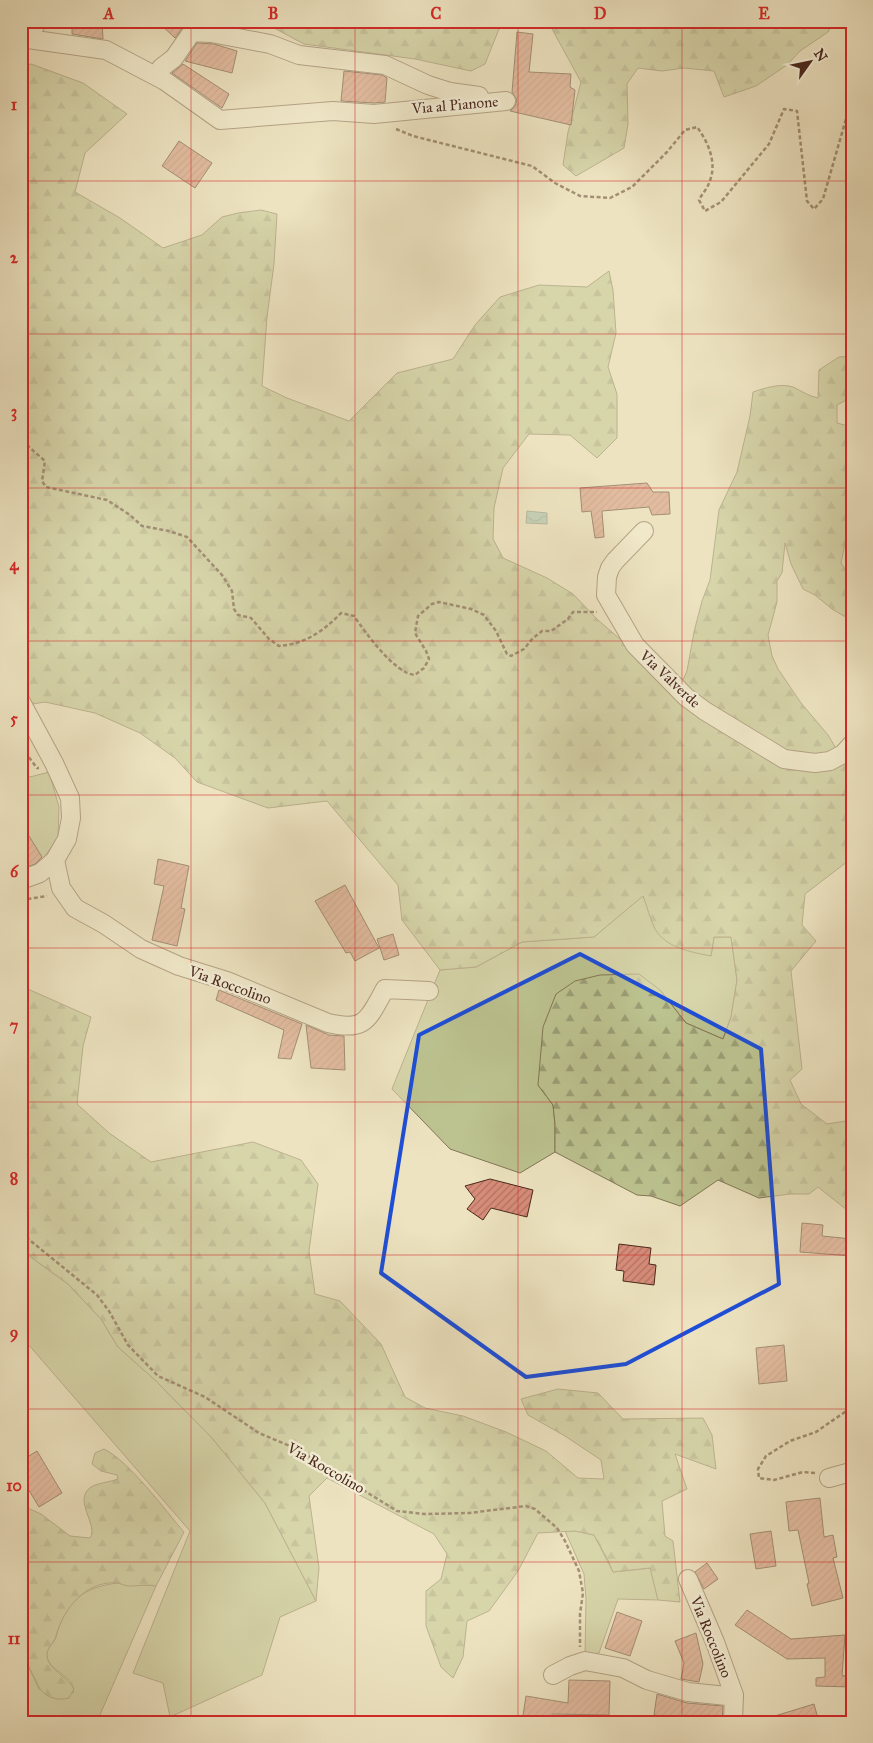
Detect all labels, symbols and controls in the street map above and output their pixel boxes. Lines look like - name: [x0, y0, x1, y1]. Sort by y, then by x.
- text: A: [103, 4, 115, 23]
- text: B: [268, 4, 278, 23]
- text: C: [431, 4, 442, 23]
- text: D: [594, 4, 607, 23]
- text: E: [758, 4, 770, 23]
- north arrow: [786, 38, 836, 88]
- text: N: [810, 46, 831, 65]
- street label: Via al Pianone: [410, 92, 499, 118]
- text: 1: [11, 95, 18, 114]
- text: 2: [10, 248, 19, 267]
- text: 3: [11, 402, 17, 422]
- text: 4: [10, 555, 20, 575]
- street label: Via Valverde: [635, 646, 704, 712]
- text: 5: [10, 709, 18, 728]
- text: 6: [10, 862, 19, 881]
- street label: Via Roccolino: [185, 961, 274, 1008]
- text: 7: [10, 1016, 19, 1035]
- text: 8: [10, 1169, 18, 1188]
- text: 9: [10, 1323, 18, 1343]
- street label: Via Roccolino: [283, 1438, 368, 1498]
- text: 10: [6, 1476, 22, 1495]
- street label: Via Roccolino: [686, 1593, 736, 1681]
- text: 11: [8, 1629, 21, 1648]

